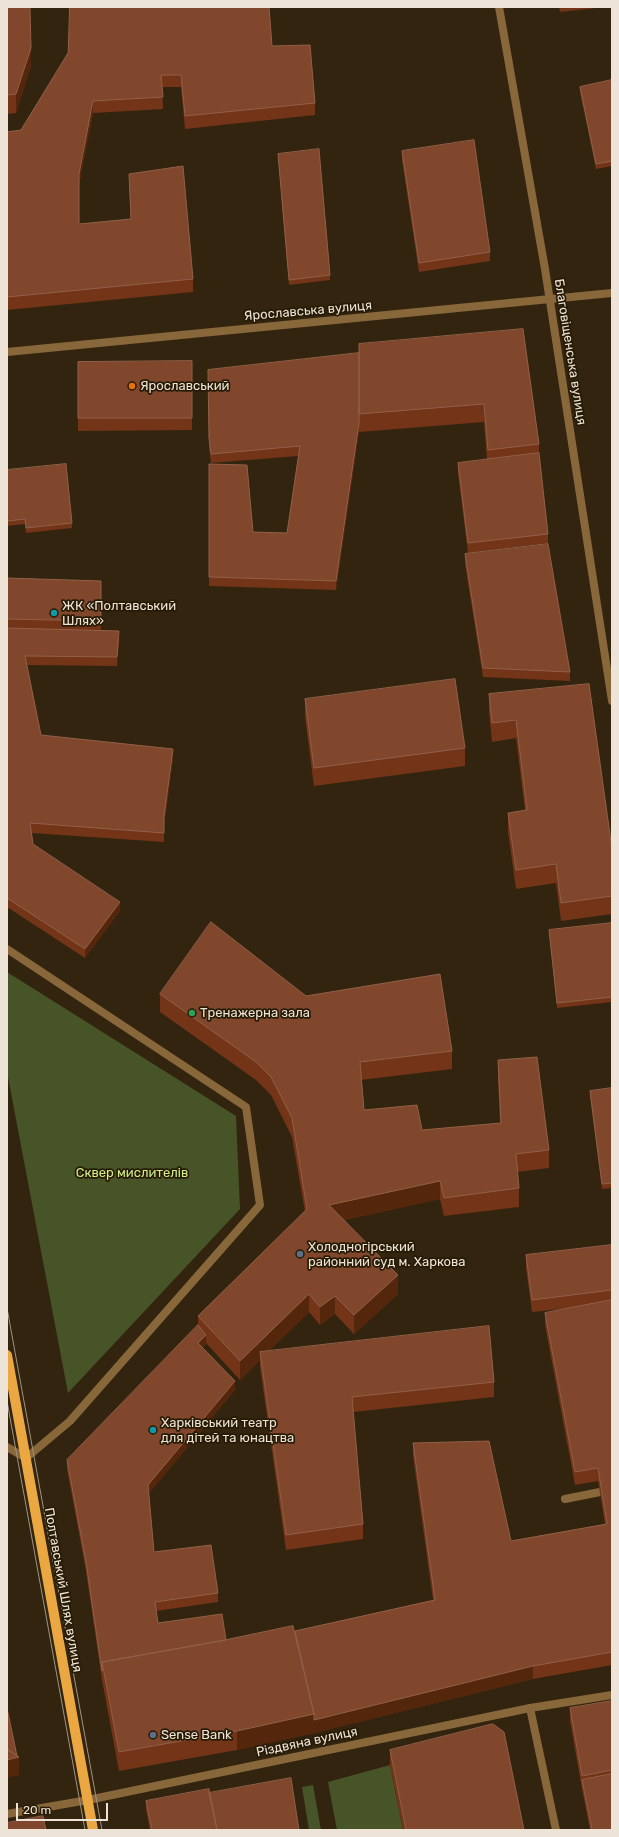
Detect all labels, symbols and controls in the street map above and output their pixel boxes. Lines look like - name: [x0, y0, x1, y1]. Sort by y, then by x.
- street label: Благовіщенська вулиця: [551, 278, 589, 426]
- street label: Ярославська вулиця: [243, 298, 373, 324]
- place label: Ярославський: [140, 378, 229, 394]
- marker: Ярославський: [127, 381, 137, 391]
- place label: ЖК «Полтавський Шлях»: [62, 598, 176, 629]
- marker: ЖК «Полтавський Шлях»: [49, 608, 59, 618]
- place label: Тренажерна зала: [200, 1005, 310, 1021]
- marker: Тренажерна зала: [187, 1008, 197, 1018]
- park label: Сквер мислителів: [76, 1165, 188, 1181]
- place label: Холодногірський районний суд м. Харкова: [308, 1239, 466, 1270]
- marker: Холодногірський районний суд м. Харкова: [295, 1249, 305, 1259]
- place label: Харківський театр для дітей та юнацтва: [161, 1415, 294, 1446]
- marker: Харківський театр для дітей та юнацтва: [148, 1425, 158, 1435]
- street label: Полтавський Шлях вулиця: [41, 1507, 85, 1673]
- street label: Різдвяна вулиця: [255, 1724, 359, 1760]
- place label: Sense Bank: [161, 1727, 232, 1743]
- marker: Sense Bank: [148, 1730, 158, 1740]
- scale bar: [18, 1795, 110, 1821]
- text: 20 m: [23, 1803, 51, 1817]

